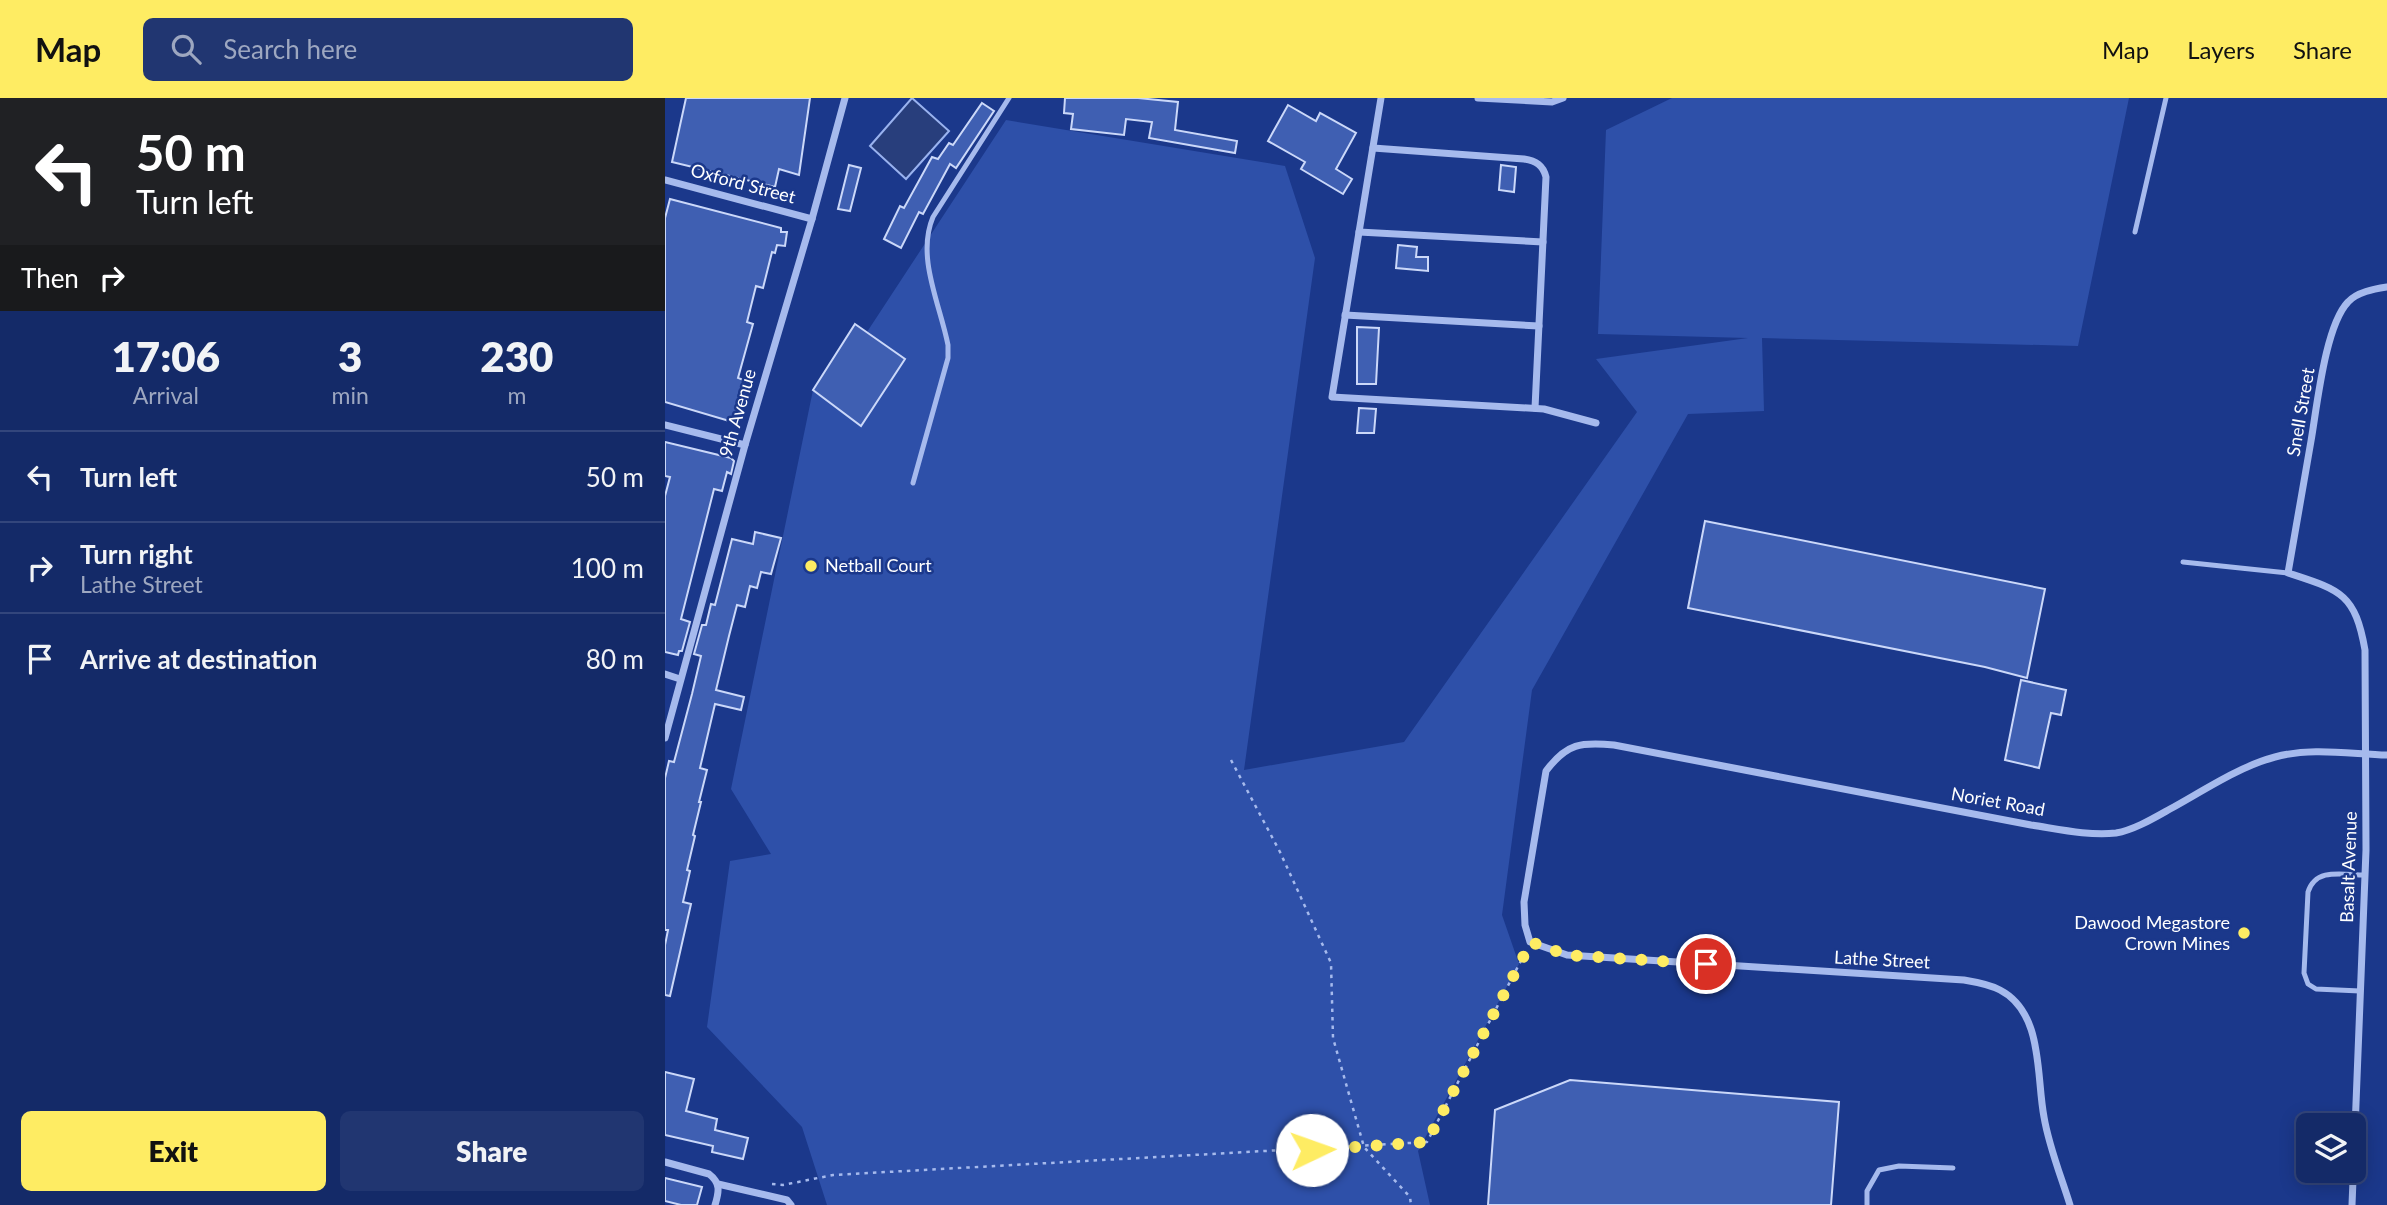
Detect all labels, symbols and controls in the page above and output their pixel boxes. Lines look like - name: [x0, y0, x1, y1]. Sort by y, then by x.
- search box: [143, 18, 633, 81]
- text: Map: [35, 29, 101, 69]
- icon: search: [167, 30, 205, 68]
- text: Search here: [223, 33, 357, 65]
- text: Map: [2102, 35, 2149, 64]
- text: Layers: [2187, 35, 2255, 64]
- text: Share: [2293, 35, 2352, 64]
- text: 50 m: [136, 123, 246, 181]
- icon: left: [21, 126, 112, 217]
- street label: Oxford Street: [688, 158, 799, 208]
- text: Turn left: [136, 182, 253, 221]
- icon: right: [93, 259, 131, 297]
- text: Then: [21, 262, 79, 294]
- text: 17:06: [112, 331, 220, 381]
- text: 3: [338, 331, 362, 381]
- text: 230: [480, 331, 553, 381]
- street label: Snell Street: [2281, 365, 2319, 458]
- street label: 9th Avenue: [714, 366, 760, 459]
- text: Arrival: [133, 381, 199, 409]
- text: min: [332, 381, 369, 409]
- text: m: [507, 381, 526, 409]
- icon: left: [21, 458, 59, 496]
- text: Turn left: [80, 461, 177, 493]
- text: 50 m: [586, 461, 644, 493]
- text: Turn right: [80, 538, 193, 570]
- icon: right: [21, 549, 59, 587]
- text: 100 m: [571, 552, 644, 584]
- place label: Netball Court: [825, 554, 932, 576]
- marker: Netball Court: [803, 558, 819, 574]
- text: Lathe Street: [80, 570, 203, 598]
- icon: arrive: [21, 640, 59, 678]
- text: Arrive at destination: [80, 643, 317, 675]
- text: 80 m: [586, 643, 644, 675]
- street label: Noriet Road: [1950, 782, 2047, 820]
- street label: Basalt Avenue: [2335, 811, 2361, 923]
- place label: Dawood Megastore Crown Mines: [2074, 911, 2230, 954]
- marker: Dawood Megastore Crown Mines: [2236, 925, 2252, 941]
- pin: [1676, 934, 1736, 994]
- icon: arrive: [1687, 945, 1725, 983]
- street label: Lathe Street: [1834, 946, 1931, 973]
- button: Exit: [21, 1111, 326, 1191]
- button: Share: [340, 1111, 644, 1191]
- position arrow: [1275, 1113, 1349, 1187]
- map controls: [2296, 1113, 2366, 1183]
- button: layers: [2296, 1113, 2366, 1183]

